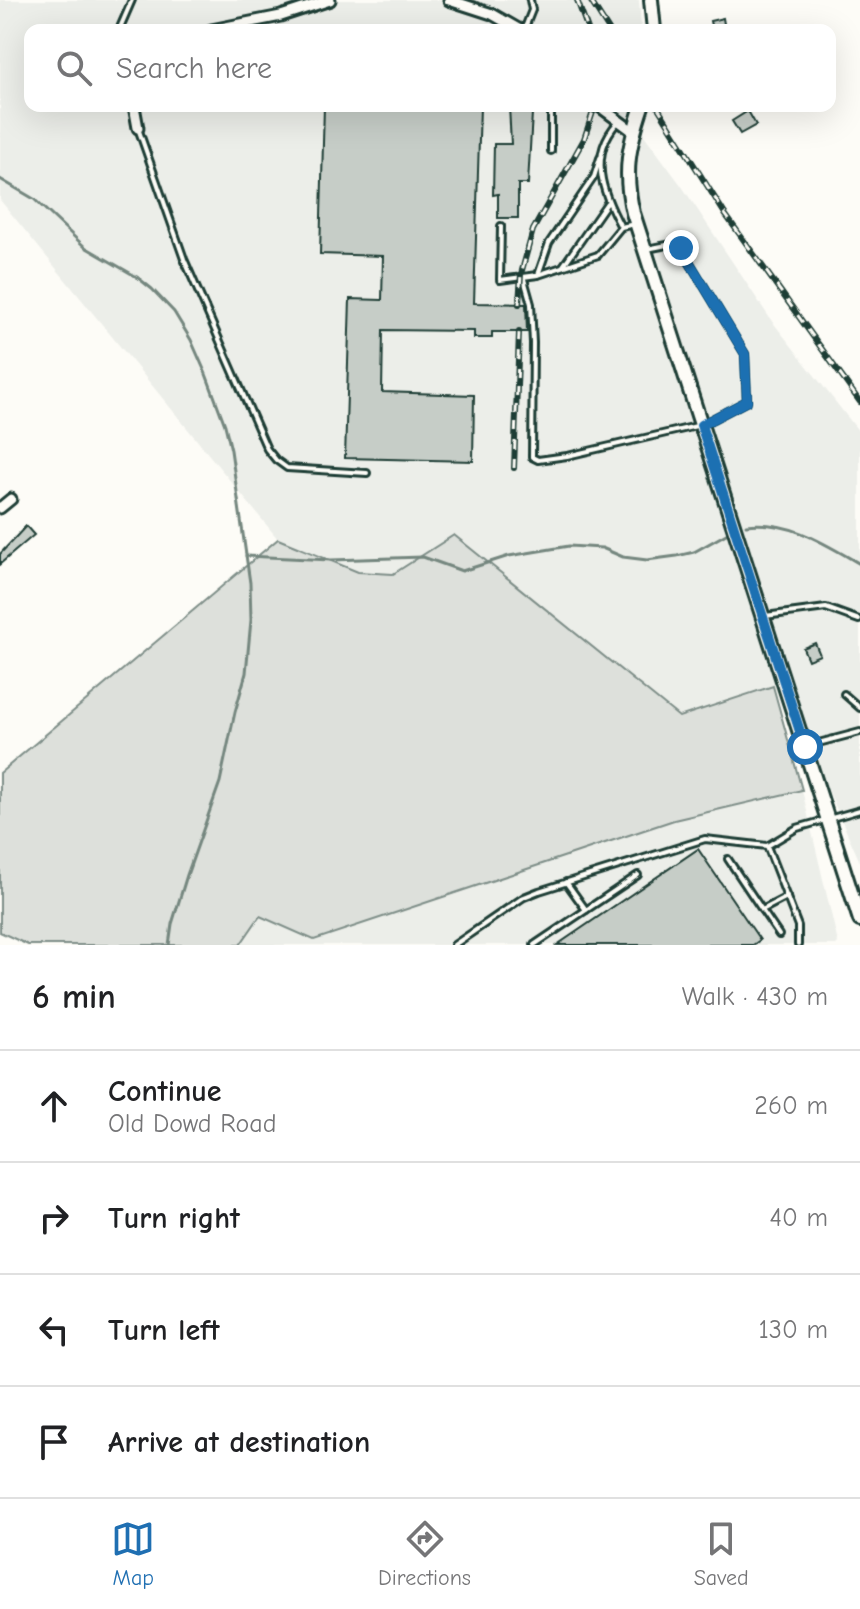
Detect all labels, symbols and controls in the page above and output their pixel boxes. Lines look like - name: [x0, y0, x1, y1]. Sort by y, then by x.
- search box: [24, 24, 836, 112]
- icon: search: [52, 46, 96, 90]
- text: Search here: [116, 51, 272, 86]
- route end: [663, 230, 699, 266]
- route start: [787, 729, 823, 765]
- text: 6 min: [32, 977, 116, 1017]
- text: Walk · 430 m: [682, 982, 828, 1012]
- text: Continue: [108, 1074, 222, 1109]
- icon: ahead: [32, 1084, 76, 1128]
- text: 260 m: [754, 1091, 828, 1121]
- text: Old Dowd Road: [108, 1109, 276, 1139]
- icon: right: [32, 1196, 76, 1240]
- text: Turn right: [108, 1201, 240, 1236]
- text: 40 m: [769, 1203, 828, 1233]
- icon: left: [32, 1308, 76, 1352]
- text: Turn left: [108, 1313, 220, 1348]
- text: 130 m: [759, 1315, 828, 1345]
- icon: arrive: [32, 1420, 76, 1464]
- text: Arrive at destination: [108, 1425, 370, 1460]
- tab: Map: [111, 1517, 155, 1591]
- tab: Directions: [378, 1517, 471, 1591]
- tab: Saved: [694, 1517, 749, 1591]

